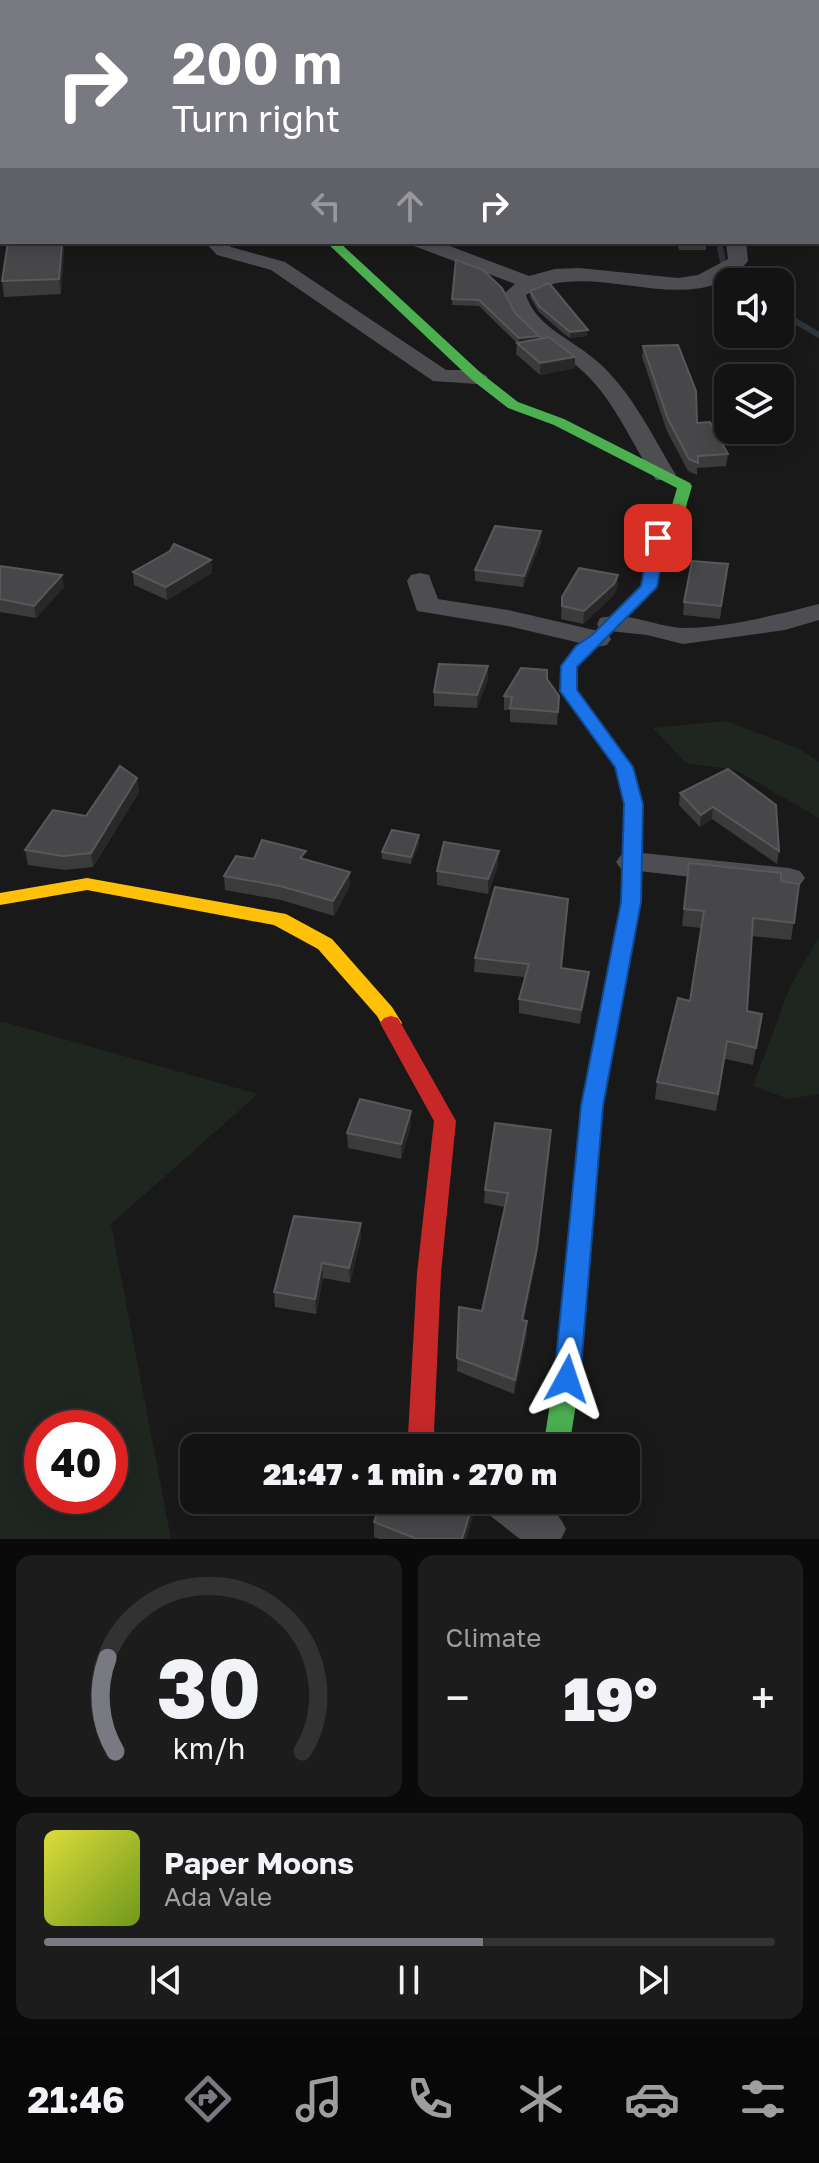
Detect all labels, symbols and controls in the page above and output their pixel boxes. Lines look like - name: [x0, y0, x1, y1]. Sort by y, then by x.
- text: 200 m: [172, 29, 342, 96]
- icon: right: [40, 32, 144, 136]
- text: Turn right: [172, 97, 340, 140]
- icon: left: [304, 184, 348, 228]
- icon: ahead: [388, 184, 432, 228]
- icon: right: [472, 184, 516, 228]
- map controls: [714, 268, 794, 444]
- button: sound: [714, 268, 794, 348]
- button: layers: [714, 364, 794, 444]
- pin: [624, 504, 692, 572]
- icon: arrive: [636, 516, 680, 560]
- position arrow: [525, 1337, 609, 1421]
- speed limit sign: 40: [24, 1410, 128, 1514]
- text: 21:47 · 1 min · 270 m: [263, 1456, 557, 1492]
- text: Climate: [446, 1622, 541, 1653]
- text: 30: [156, 1636, 261, 1736]
- text: 19°: [563, 1662, 657, 1734]
- text: −: [446, 1671, 470, 1724]
- text: +: [751, 1671, 775, 1724]
- text: km/h: [172, 1731, 245, 1765]
- text: Paper Moons: [164, 1845, 354, 1881]
- text: Ada Vale: [164, 1881, 272, 1912]
- icon: previous: [144, 1958, 188, 2002]
- icon: pause: [387, 1958, 431, 2002]
- icon: next: [631, 1958, 675, 2002]
- icon: directions: [180, 2071, 236, 2127]
- icon: music: [291, 2071, 347, 2127]
- icon: phone: [402, 2071, 458, 2127]
- icon: climate: [513, 2071, 569, 2127]
- icon: car: [624, 2071, 680, 2127]
- icon: filters: [735, 2071, 791, 2127]
- text: 21:46: [28, 2078, 125, 2121]

